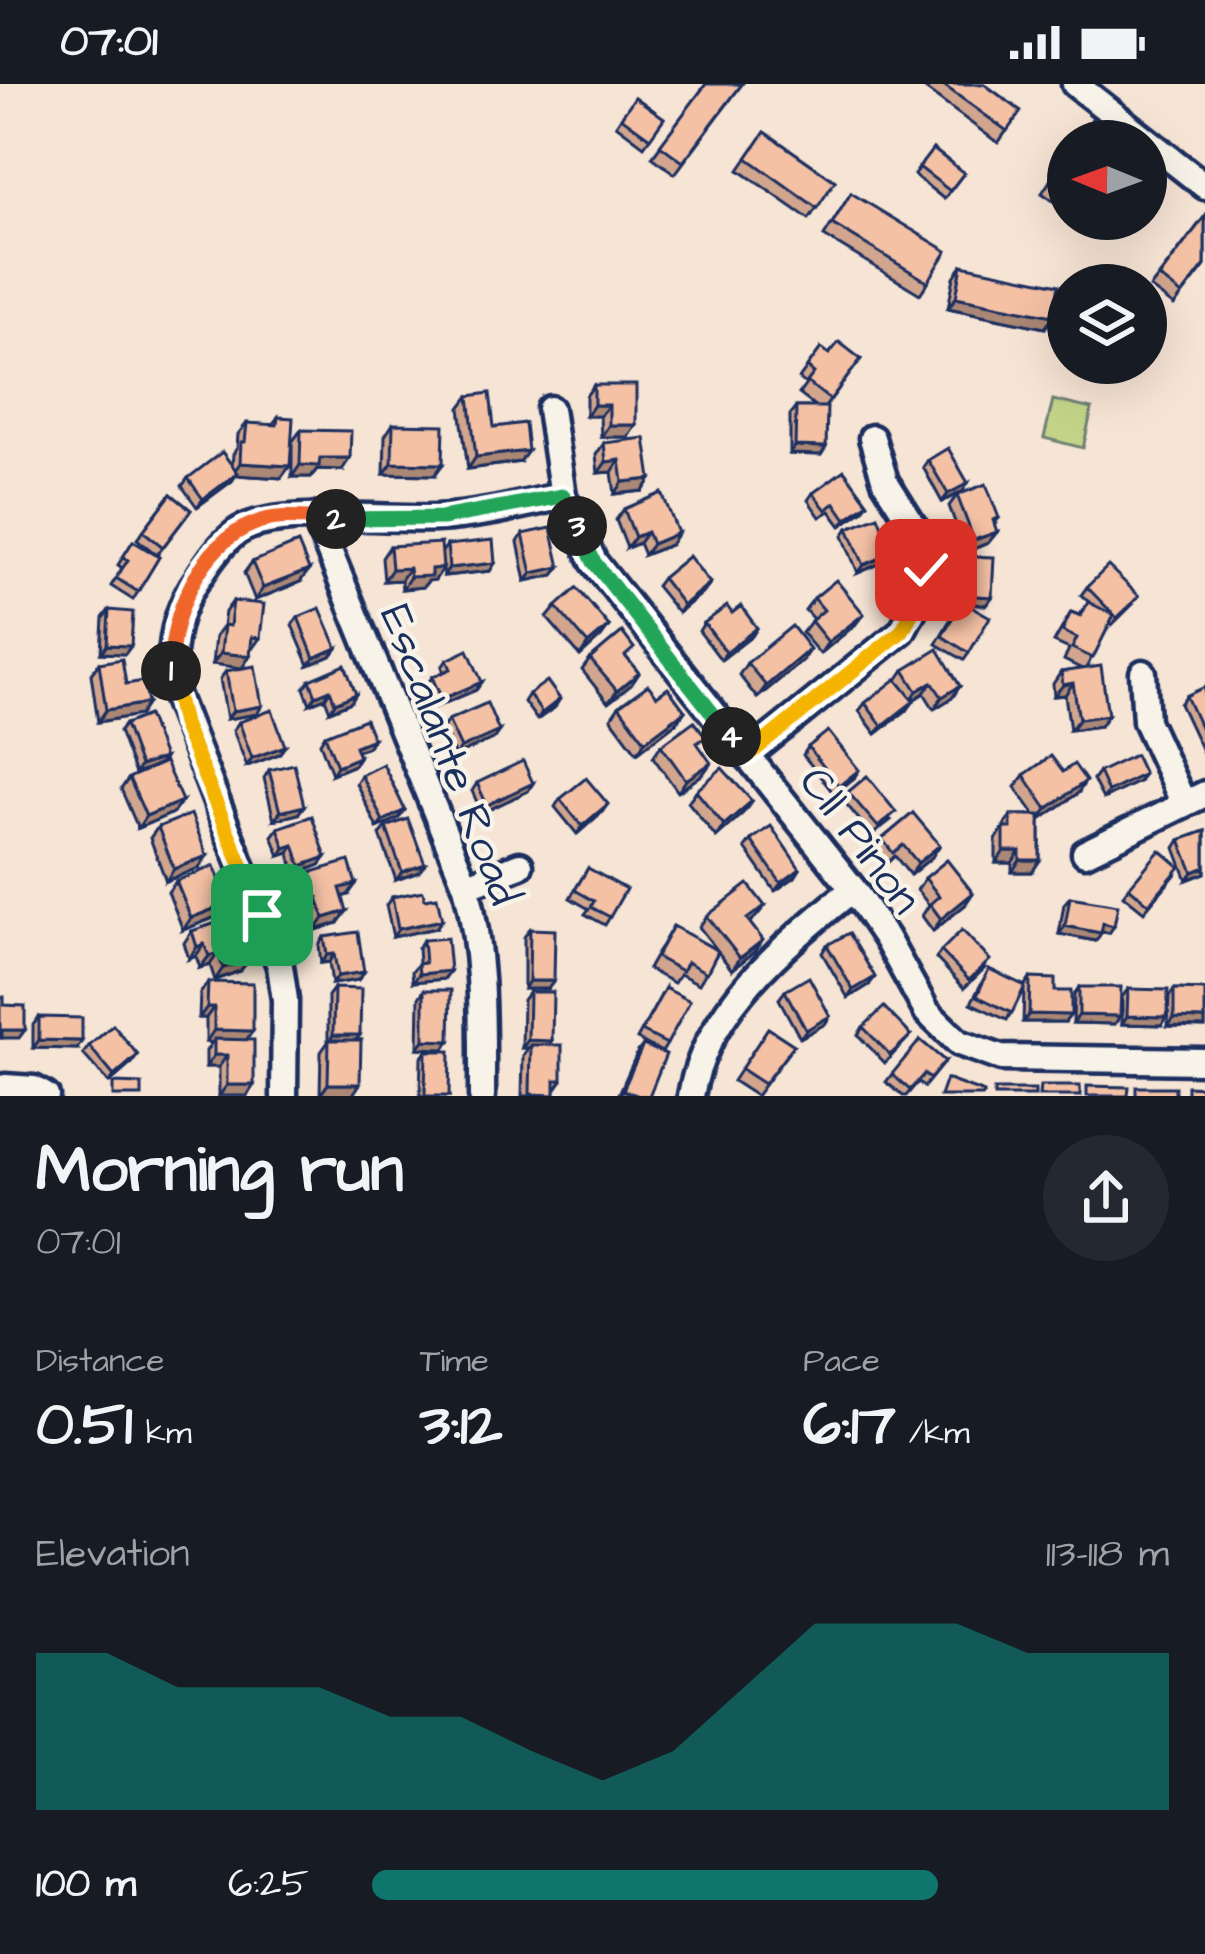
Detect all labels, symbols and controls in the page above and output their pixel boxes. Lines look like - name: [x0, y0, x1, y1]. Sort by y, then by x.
- text: 07:01: [60, 11, 158, 73]
- north arrow: [1047, 120, 1167, 240]
- map controls: [1047, 120, 1167, 384]
- button: layers: [1047, 264, 1167, 384]
- pin: 2: [306, 489, 366, 549]
- text: 2: [327, 496, 345, 542]
- pin: 3: [547, 496, 607, 556]
- text: 3: [569, 503, 585, 549]
- pin: [875, 519, 977, 621]
- icon: check: [893, 537, 959, 603]
- street label: Escalante Road: [363, 596, 535, 914]
- pin: 1: [141, 641, 201, 701]
- text: 1: [169, 648, 173, 694]
- pin: 4: [701, 707, 761, 767]
- text: 4: [720, 714, 742, 760]
- street label: Cll Pinon: [784, 754, 935, 927]
- pin: [211, 864, 313, 966]
- icon: arrive: [229, 882, 295, 948]
- text: Morning run: [36, 1125, 404, 1217]
- button: share: [1043, 1135, 1169, 1261]
- text: 07:01: [36, 1216, 121, 1270]
- text: Distance: [36, 1338, 164, 1384]
- text: Time: [420, 1338, 489, 1384]
- text: Pace: [803, 1338, 880, 1384]
- text: 0.51: [36, 1384, 132, 1467]
- text: 3:12: [420, 1384, 502, 1467]
- text: 6:17: [803, 1384, 896, 1467]
- text: km: [132, 1410, 192, 1456]
- text: /km: [896, 1410, 970, 1456]
- text: Elevation: [36, 1528, 190, 1582]
- text: 113–118 m: [1046, 1528, 1169, 1582]
- text: 100 m: [36, 1858, 136, 1912]
- text: 6:25: [228, 1858, 309, 1912]

